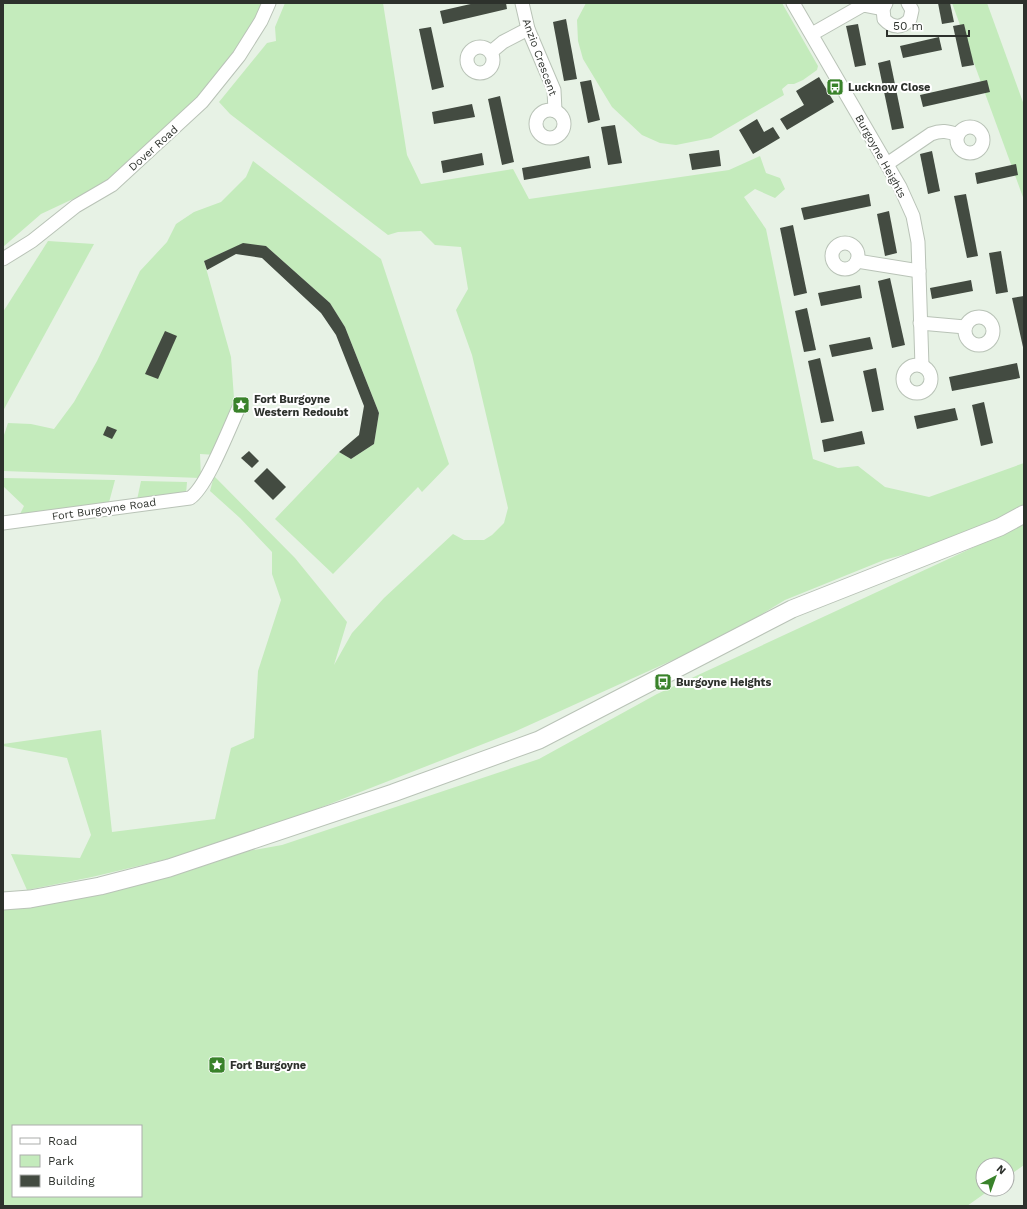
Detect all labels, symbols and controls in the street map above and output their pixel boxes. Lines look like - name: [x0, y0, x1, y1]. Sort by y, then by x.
- scale bar: [887, 12, 969, 38]
- street label: Anzio Crescent: [520, 17, 560, 98]
- text: 50 m: [893, 19, 923, 33]
- bus stop icon: Lucknow Close: [825, 77, 845, 97]
- place label: Lucknow Close: [848, 81, 930, 94]
- street label: Burgoyne Heights: [852, 112, 909, 200]
- street label: Dover Road: [126, 123, 181, 174]
- place label: Fort Burgoyne Western Redoubt: [254, 393, 349, 419]
- place icon: Fort Burgoyne Western Redoubt: [231, 395, 251, 415]
- street label: Fort Burgoyne Road: [51, 496, 157, 523]
- bus stop icon: Burgoyne Heights: [653, 672, 673, 692]
- place label: Burgoyne Heights: [676, 676, 771, 689]
- place icon: Fort Burgoyne: [207, 1055, 227, 1075]
- place label: Fort Burgoyne: [230, 1059, 306, 1072]
- legend: [12, 1125, 142, 1197]
- text: Road: [48, 1134, 77, 1148]
- text: Park: [48, 1154, 74, 1168]
- north arrow: [975, 1157, 1015, 1197]
- text: N: [994, 1162, 1009, 1177]
- text: Building: [48, 1174, 95, 1188]

